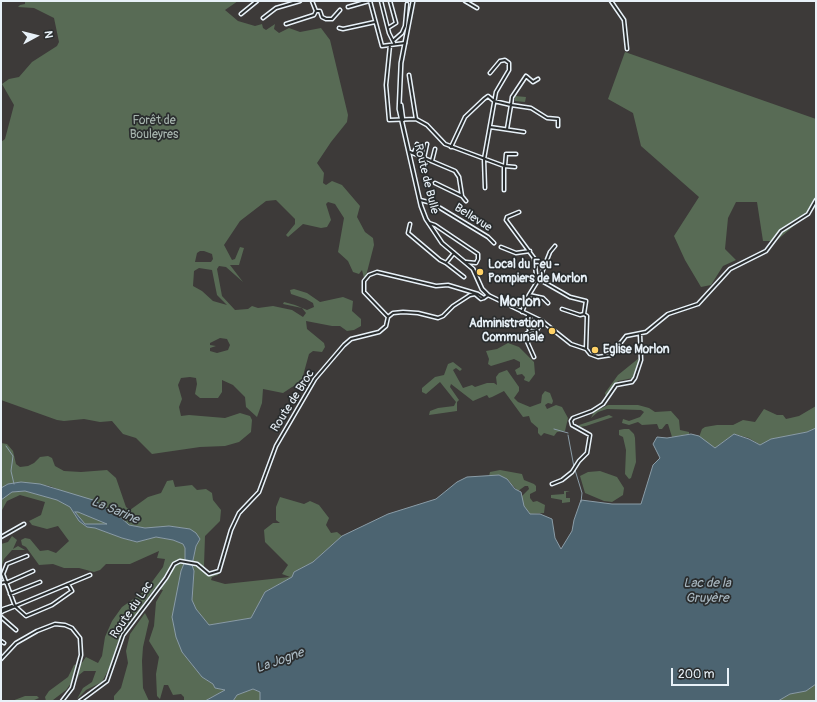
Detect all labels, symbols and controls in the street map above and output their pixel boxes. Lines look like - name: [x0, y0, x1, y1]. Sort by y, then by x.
- north arrow: [16, 16, 56, 56]
- text: N: [42, 30, 55, 39]
- park label: Forêt de Bouleyres: [130, 114, 178, 142]
- street label: Route de Bulle: [410, 142, 442, 216]
- street label: Bellevue: [452, 201, 494, 235]
- place label: Local du Feu - Pompiers de Morlon: [488, 258, 587, 286]
- marker: Local du Feu - Pompiers de Morlon: [475, 267, 485, 277]
- district label: Morlon: [499, 294, 541, 310]
- place label: Administration Communale: [469, 317, 544, 345]
- marker: Administration Communale: [547, 326, 557, 336]
- place label: Eglise Morlon: [603, 343, 669, 357]
- marker: Eglise Morlon: [590, 345, 600, 355]
- street label: Route de Broc: [268, 367, 318, 435]
- water label: La Sarine: [89, 494, 141, 528]
- water label: Lac de la Gruyère: [683, 576, 731, 607]
- street label: Route du Lac: [108, 579, 156, 641]
- water label: La Jogne: [254, 645, 306, 677]
- scale bar: [673, 660, 731, 686]
- text: 200 m: [678, 667, 714, 682]

